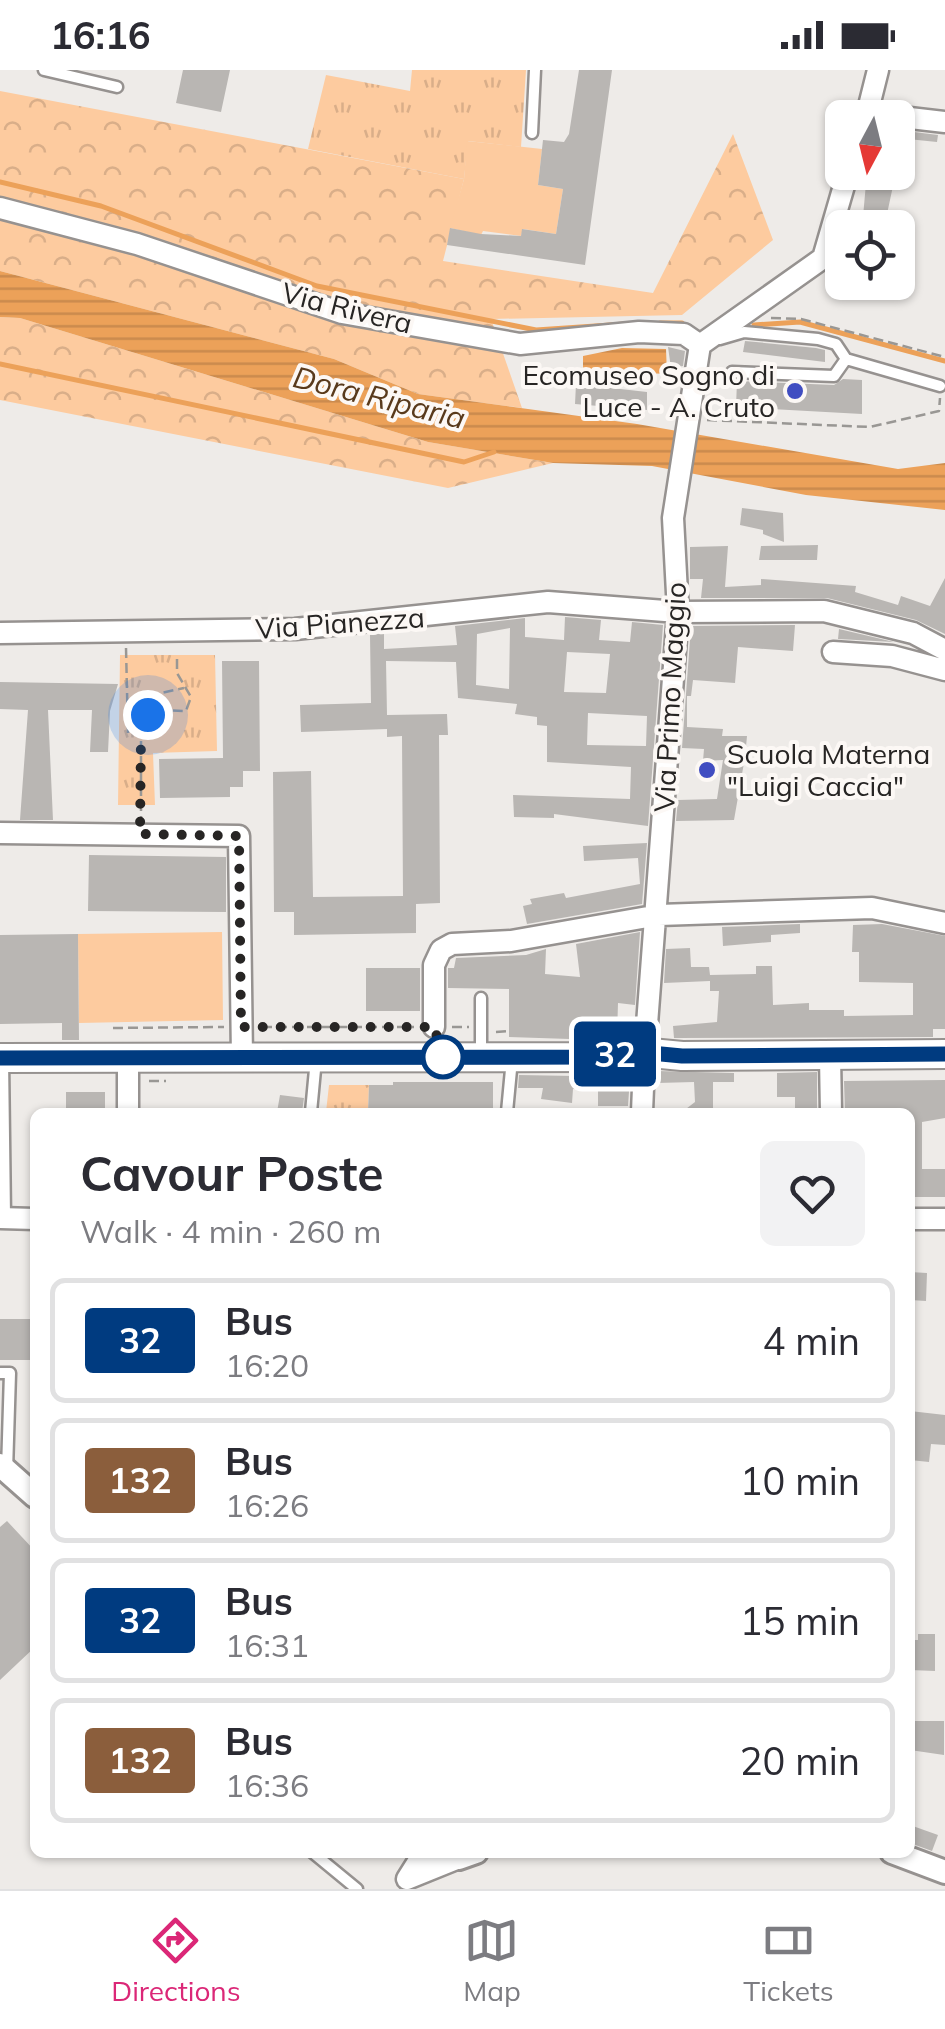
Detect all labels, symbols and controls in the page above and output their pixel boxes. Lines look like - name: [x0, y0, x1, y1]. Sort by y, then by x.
- text: 16:16: [50, 11, 151, 59]
- north arrow: [825, 100, 915, 190]
- map controls: [825, 100, 915, 300]
- button: locate: [825, 210, 915, 300]
- street label: Via Rivera: [278, 274, 416, 341]
- water label: Dora Riparia: [289, 357, 469, 437]
- place label: Ecomuseo Sogno di Luce - A. Cruto: [522, 357, 775, 424]
- marker: Ecomuseo Sogno di Luce - A. Cruto: [784, 380, 806, 402]
- street label: Via Primo Maggio: [646, 581, 693, 813]
- street label: Via Pianezza: [254, 599, 426, 646]
- your location: [123, 690, 173, 740]
- place label: Scuola Materna "Luigi Caccia": [727, 736, 930, 803]
- marker: Scuola Materna "Luigi Caccia": [696, 759, 718, 781]
- line badge: 32: [570, 1022, 660, 1086]
- text: 32: [594, 1032, 636, 1076]
- unlabelled marker: [422, 1036, 464, 1078]
- button: heart: [760, 1141, 865, 1246]
- text: Cavour Poste: [80, 1143, 383, 1203]
- text: Walk · 4 min · 260 m: [80, 1211, 381, 1251]
- text: Bus: [225, 1297, 293, 1345]
- text: 4 min: [763, 1317, 860, 1365]
- text: 32: [119, 1318, 161, 1362]
- text: 16:20: [225, 1345, 309, 1385]
- text: Bus: [225, 1437, 293, 1485]
- text: 10 min: [740, 1457, 860, 1505]
- text: 132: [108, 1458, 172, 1502]
- text: 16:26: [225, 1485, 309, 1525]
- text: Bus: [225, 1577, 293, 1625]
- text: 15 min: [740, 1597, 860, 1645]
- text: 32: [119, 1598, 161, 1642]
- text: 16:31: [225, 1625, 309, 1665]
- text: Bus: [225, 1717, 293, 1765]
- text: 20 min: [740, 1737, 860, 1785]
- text: 132: [108, 1738, 172, 1782]
- text: 16:36: [225, 1765, 309, 1805]
- tab: Directions: [111, 1913, 241, 2008]
- tab: Map: [463, 1913, 521, 2008]
- tab: Tickets: [743, 1913, 834, 2008]

